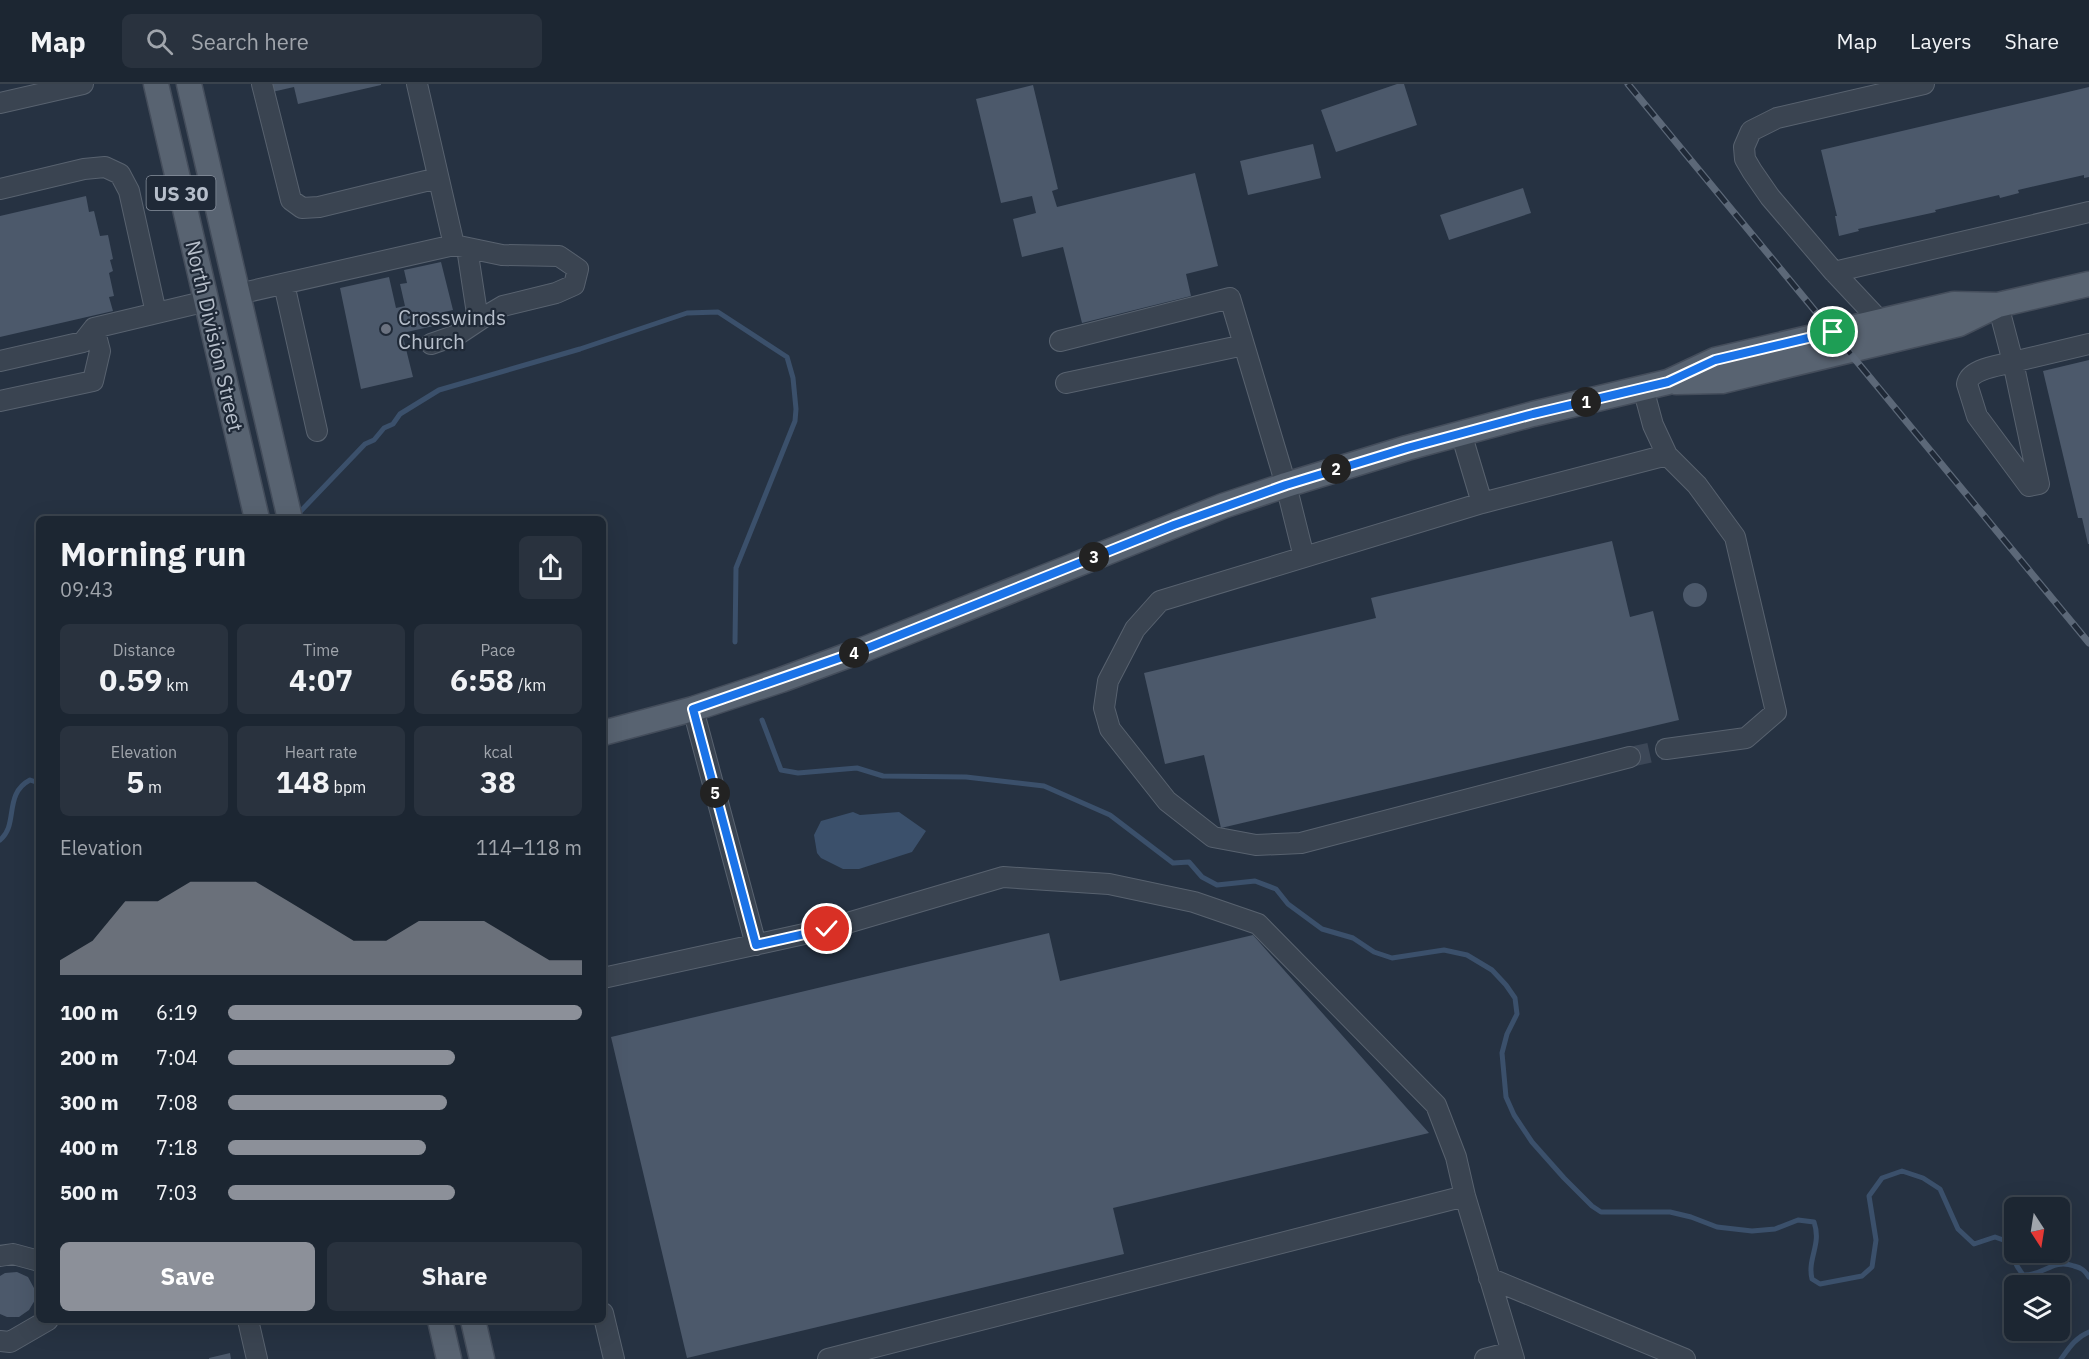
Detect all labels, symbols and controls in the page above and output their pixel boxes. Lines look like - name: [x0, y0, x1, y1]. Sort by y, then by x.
- search box: [122, 14, 542, 68]
- text: Map: [30, 23, 86, 60]
- icon: search: [143, 25, 176, 58]
- text: Search here: [191, 27, 309, 56]
- text: Map: [1837, 27, 1877, 55]
- text: Layers: [1910, 27, 1972, 55]
- text: Share: [2005, 27, 2059, 55]
- road number: US 30: [146, 176, 216, 210]
- street label: North Division Street: [179, 238, 251, 434]
- place label: Crosswinds Church: [398, 303, 506, 355]
- pin: [1807, 306, 1858, 357]
- icon: arrive: [1816, 315, 1849, 348]
- marker: Crosswinds Church: [379, 322, 393, 336]
- pin: 1: [1571, 387, 1601, 417]
- text: 1: [1581, 392, 1591, 412]
- pin: 2: [1321, 454, 1351, 484]
- text: 2: [1331, 459, 1341, 479]
- text: Morning run: [60, 532, 246, 575]
- button: share: [519, 536, 582, 599]
- pin: 3: [1079, 542, 1109, 572]
- text: 3: [1089, 547, 1099, 567]
- text: 09:43: [60, 576, 114, 603]
- pin: 4: [839, 638, 869, 668]
- text: Distance: [113, 640, 175, 660]
- text: Time: [303, 640, 339, 660]
- text: Pace: [481, 640, 515, 660]
- text: 4: [849, 643, 859, 663]
- text: 0.59: [99, 660, 163, 699]
- text: 4:07: [289, 660, 353, 699]
- text: 6:58: [450, 660, 514, 699]
- text: km: [163, 675, 189, 695]
- text: /km: [514, 675, 546, 695]
- text: Elevation: [111, 742, 177, 762]
- text: Heart rate: [285, 742, 357, 762]
- text: kcal: [483, 742, 513, 762]
- text: 5: [126, 762, 144, 801]
- text: 148: [276, 762, 330, 801]
- text: 38: [480, 762, 516, 801]
- text: m: [144, 777, 162, 797]
- text: bpm: [330, 777, 366, 797]
- pin: 5: [700, 778, 730, 808]
- text: 5: [710, 783, 720, 803]
- text: Elevation: [60, 834, 143, 861]
- text: 114–118 m: [476, 834, 582, 861]
- pin: [801, 903, 852, 954]
- icon: check: [810, 912, 843, 945]
- text: 100 m: [60, 999, 119, 1026]
- text: 6:19: [156, 999, 198, 1026]
- text: 200 m: [60, 1044, 119, 1071]
- text: 7:04: [156, 1044, 198, 1071]
- text: 300 m: [60, 1089, 119, 1116]
- text: 7:08: [156, 1089, 198, 1116]
- text: 400 m: [60, 1134, 119, 1161]
- text: 7:18: [156, 1134, 198, 1161]
- text: 500 m: [60, 1179, 119, 1206]
- text: 7:03: [156, 1179, 198, 1206]
- north arrow: [2004, 1197, 2070, 1263]
- map controls: [2004, 1197, 2070, 1341]
- button: Save: [60, 1242, 315, 1311]
- button: Share: [327, 1242, 582, 1311]
- button: layers: [2004, 1275, 2070, 1341]

